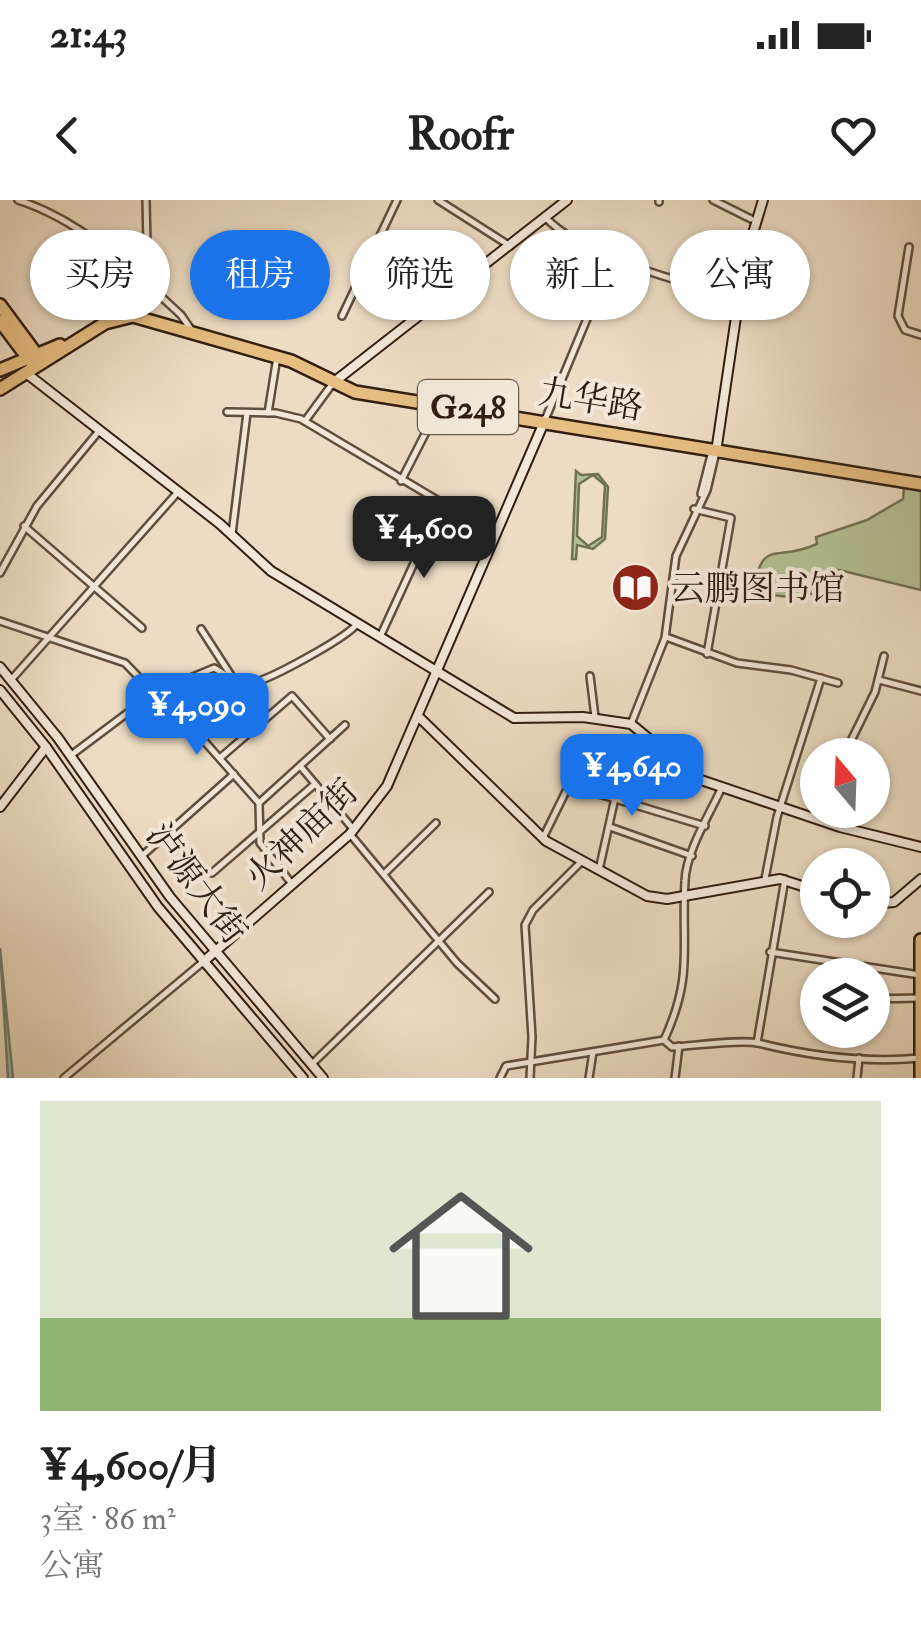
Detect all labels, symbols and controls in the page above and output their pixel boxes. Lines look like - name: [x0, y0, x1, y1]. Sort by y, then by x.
- text: 21:43: [50, 11, 127, 59]
- text: Roofr: [407, 107, 514, 163]
- icon: back: [40, 108, 95, 163]
- icon: heart: [826, 108, 881, 163]
- chip: 买房: [30, 230, 170, 320]
- chip: 租房: [190, 230, 330, 320]
- chip: 筛选: [350, 230, 490, 320]
- chip: 新上: [510, 230, 650, 320]
- chip: 公寓: [670, 230, 810, 320]
- street label: 九华路: [536, 370, 646, 430]
- road number: G248: [418, 380, 518, 434]
- pin: ¥4,600: [343, 496, 505, 581]
- text: ¥4,600: [375, 508, 473, 548]
- library icon: 云鹏图书馆: [609, 562, 661, 614]
- place label: 云鹏图书馆: [670, 567, 845, 611]
- pin: ¥4,090: [116, 673, 278, 758]
- text: ¥4,090: [148, 685, 246, 725]
- pin: ¥4,640: [551, 734, 713, 819]
- north arrow: [800, 738, 890, 828]
- map controls: [800, 738, 890, 1048]
- text: ¥4,640: [582, 746, 682, 786]
- street label: 火神庙街: [236, 770, 367, 899]
- street label: 泸源大街: [136, 814, 256, 953]
- button: locate: [800, 848, 890, 938]
- button: layers: [800, 958, 890, 1048]
- icon: home: [371, 1166, 551, 1346]
- text: ¥4,600/月: [40, 1440, 222, 1492]
- text: 3室 · 86 m²: [40, 1499, 176, 1539]
- text: 公寓: [40, 1546, 104, 1586]

